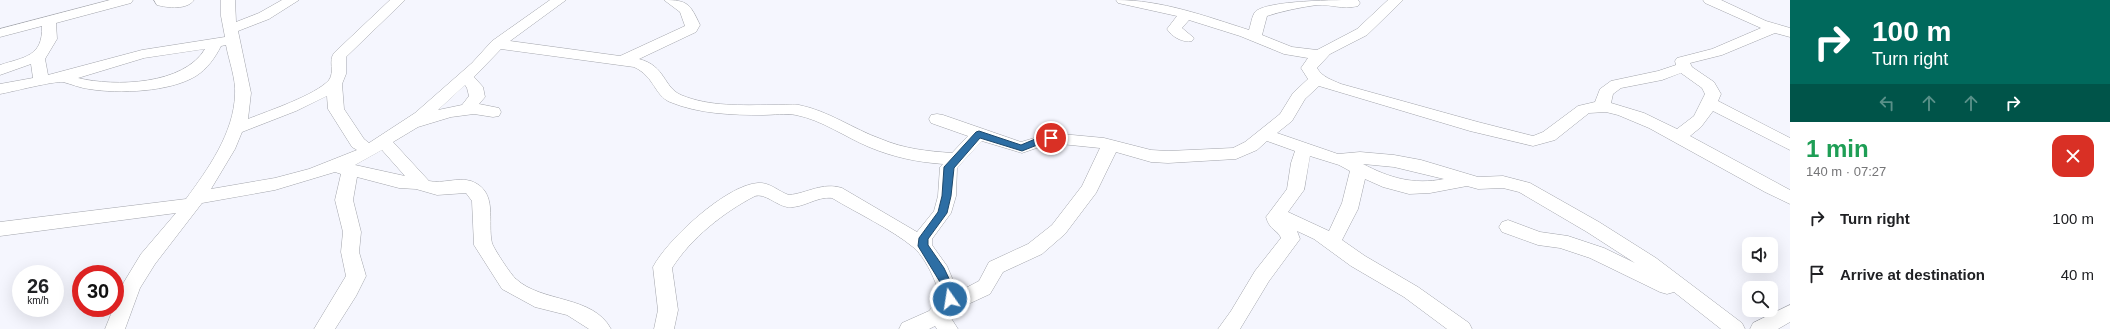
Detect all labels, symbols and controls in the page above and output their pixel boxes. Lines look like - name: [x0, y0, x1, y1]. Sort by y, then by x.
- icon: right: [1806, 16, 1858, 68]
- text: 100 m: [1872, 16, 1951, 47]
- text: Turn right: [1872, 49, 1948, 69]
- icon: left: [1876, 92, 1898, 114]
- icon: ahead: [1918, 92, 1940, 114]
- icon: ahead: [1960, 92, 1982, 114]
- icon: right: [2002, 92, 2024, 114]
- pin: [1034, 121, 1068, 155]
- icon: arrive: [1040, 127, 1062, 149]
- text: 1 min: [1806, 135, 1869, 162]
- button: close: [2052, 135, 2094, 177]
- text: 140 m · 07:27: [1806, 164, 1886, 179]
- icon: right: [1806, 207, 1828, 229]
- text: Turn right: [1840, 210, 1910, 227]
- text: 100 m: [2052, 210, 2094, 227]
- map controls: [1742, 237, 1778, 317]
- button: sound: [1742, 237, 1778, 273]
- icon: arrive: [1806, 263, 1828, 285]
- speed limit sign: 30: [72, 265, 124, 317]
- text: Arrive at destination: [1840, 266, 1985, 283]
- text: 40 m: [2061, 266, 2094, 283]
- text: 26: [27, 275, 49, 297]
- position arrow: [929, 278, 971, 320]
- button: search: [1742, 281, 1778, 317]
- text: km/h: [27, 295, 49, 306]

